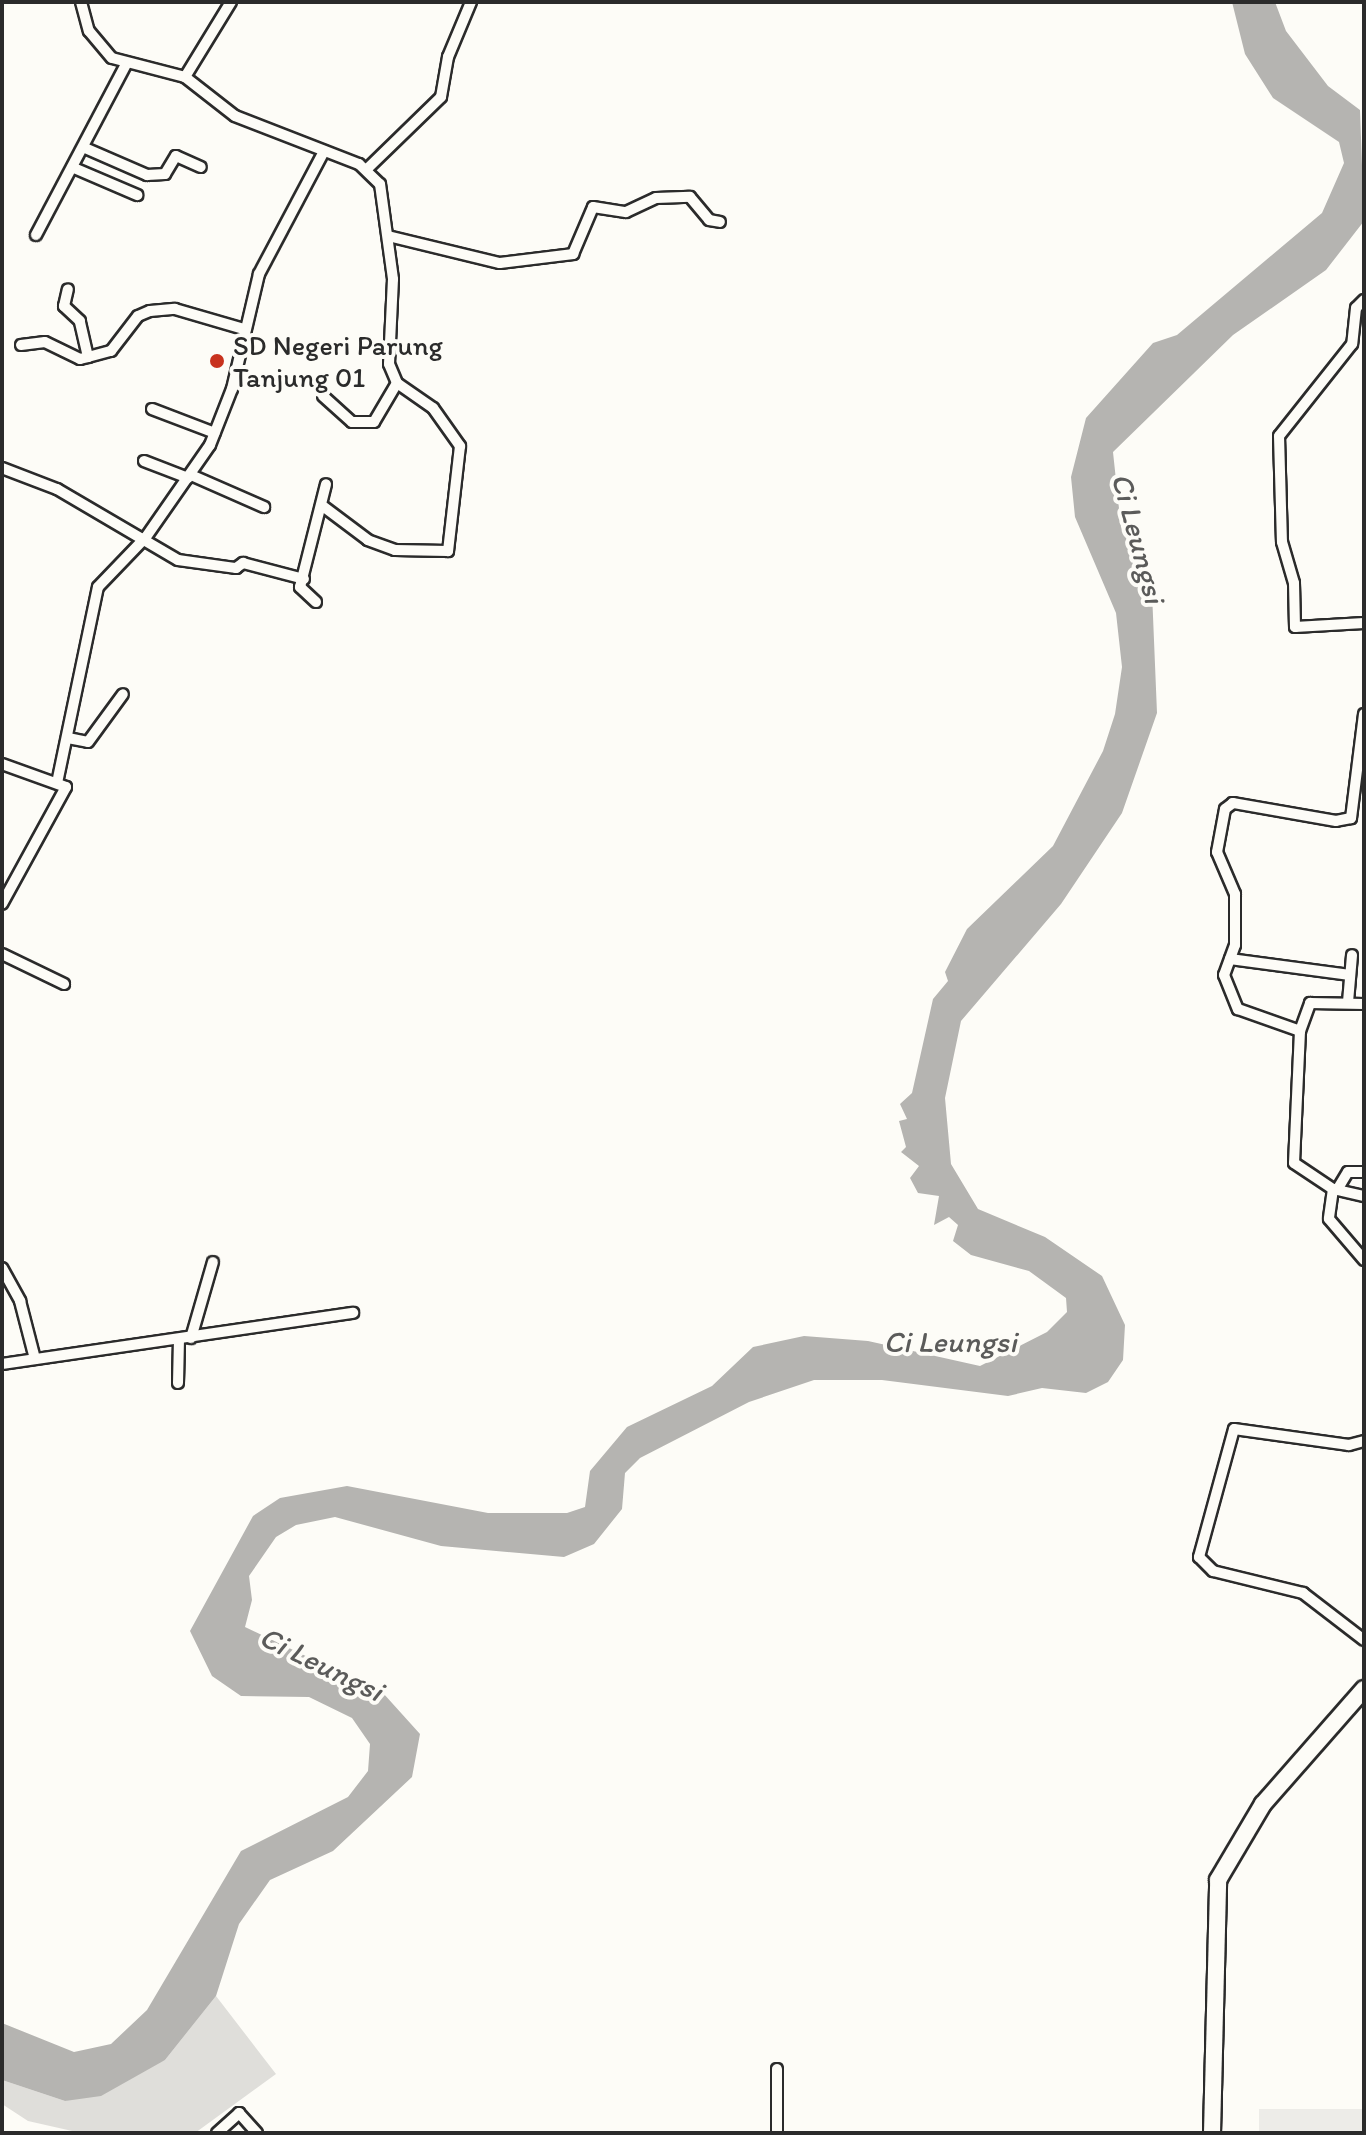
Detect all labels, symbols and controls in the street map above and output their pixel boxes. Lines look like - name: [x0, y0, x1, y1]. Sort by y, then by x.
- place label: SD Negeri Parung Tanjung 01: [233, 328, 442, 394]
- marker: SD Negeri Parung Tanjung 01: [208, 352, 226, 370]
- water label: Ci Leungsi: [1103, 469, 1173, 607]
- water label: Ci Leungsi: [884, 1324, 1016, 1360]
- water label: Ci Leungsi: [253, 1619, 389, 1709]

